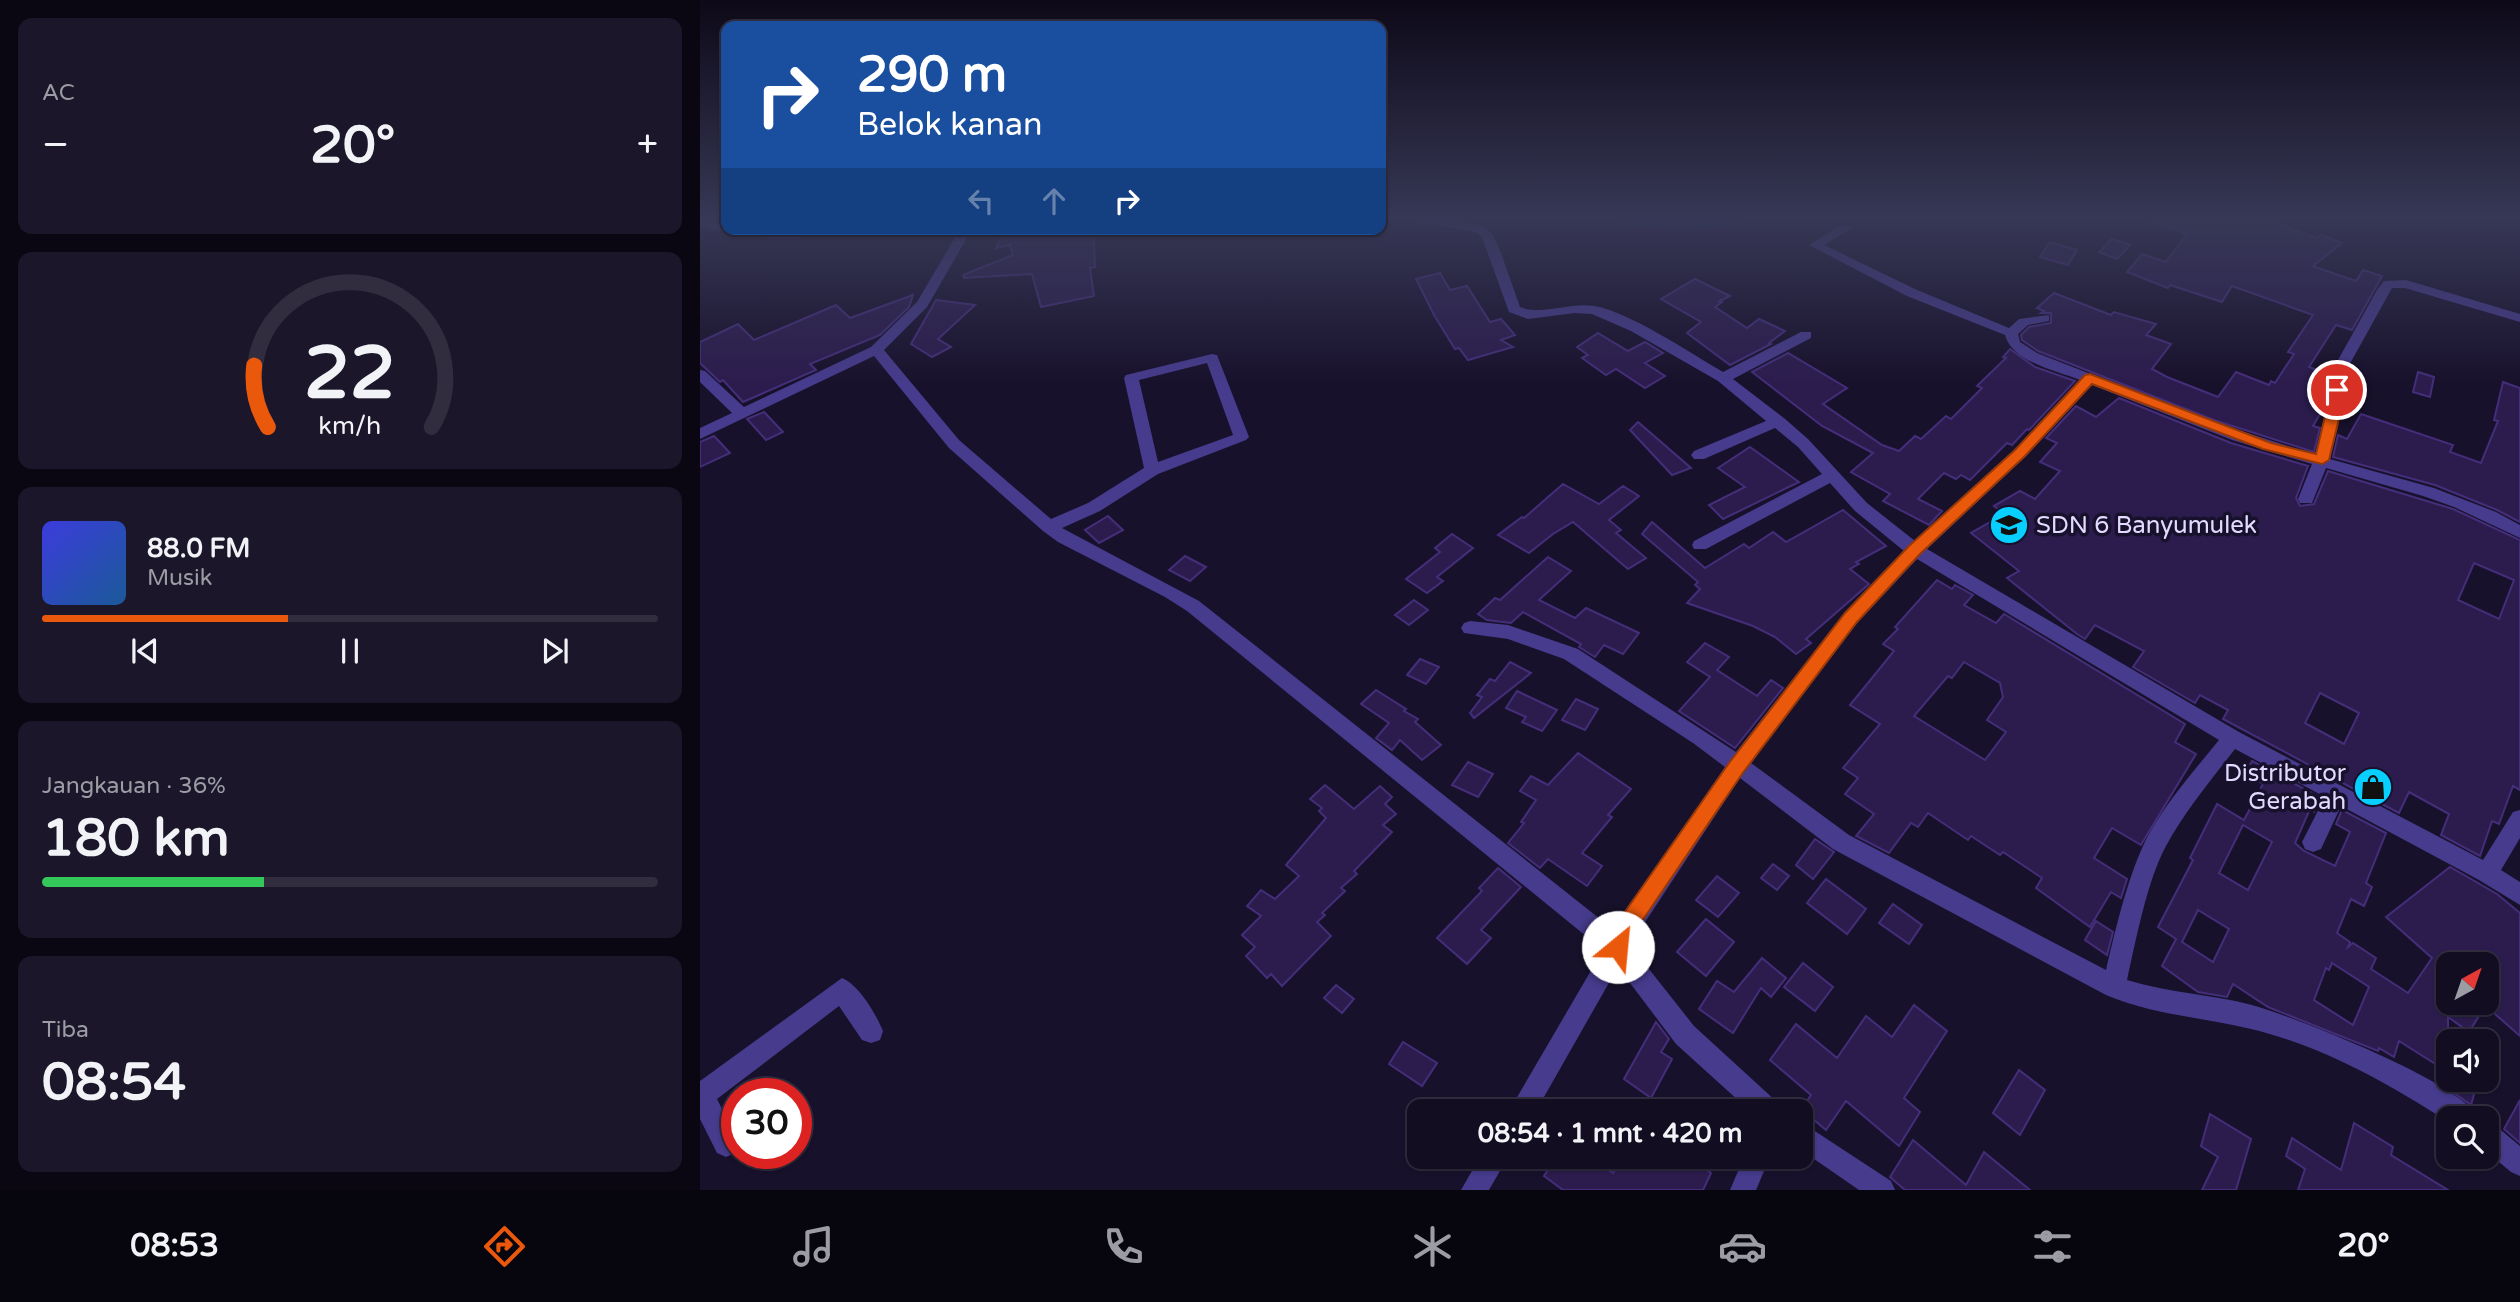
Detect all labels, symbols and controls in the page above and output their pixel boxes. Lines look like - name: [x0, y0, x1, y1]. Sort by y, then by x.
- text: 290 m: [857, 46, 1007, 105]
- icon: right: [742, 49, 833, 140]
- text: AC: [42, 79, 75, 107]
- text: Belok kanan: [857, 106, 1042, 144]
- text: 20°: [310, 114, 395, 177]
- text: −: [42, 122, 69, 168]
- text: +: [637, 122, 658, 168]
- icon: left: [962, 182, 1000, 220]
- icon: ahead: [1035, 182, 1073, 220]
- icon: right: [1108, 182, 1146, 220]
- text: 22: [304, 330, 396, 418]
- pin: [2307, 360, 2367, 420]
- icon: arrive: [2318, 371, 2356, 409]
- text: km/h: [319, 410, 381, 440]
- school or university icon: SDN 6 Banyumulek: [1988, 504, 2030, 546]
- place label: SDN 6 Banyumulek: [2036, 511, 2257, 540]
- text: 88.0 FM: [147, 533, 250, 564]
- text: Musik: [147, 564, 212, 592]
- icon: previous: [126, 632, 164, 670]
- icon: pause: [331, 632, 369, 670]
- icon: next: [536, 632, 574, 670]
- place label: Distributor Gerabah: [2224, 759, 2347, 816]
- shop icon: Distributor Gerabah: [2352, 766, 2394, 808]
- text: Jangkauan · 36%: [42, 772, 226, 800]
- text: 180 km: [42, 807, 230, 870]
- position arrow: [1581, 910, 1655, 984]
- north arrow: [2436, 952, 2499, 1015]
- map controls: [2436, 952, 2499, 1169]
- text: Tiba: [42, 1016, 89, 1044]
- button: sound: [2436, 1029, 2499, 1092]
- text: 08:54: [42, 1051, 186, 1114]
- speed limit sign: 30: [721, 1078, 812, 1169]
- button: search: [2436, 1106, 2499, 1169]
- text: 08:54 · 1 mnt · 420 m: [1478, 1118, 1742, 1149]
- icon: directions: [480, 1222, 529, 1271]
- icon: music: [789, 1222, 838, 1271]
- icon: phone: [1099, 1222, 1148, 1271]
- icon: climate: [1408, 1222, 1457, 1271]
- icon: car: [1718, 1222, 1767, 1271]
- icon: filters: [2028, 1222, 2077, 1271]
- text: 08:53: [130, 1227, 219, 1265]
- text: 20°: [2337, 1227, 2390, 1265]

